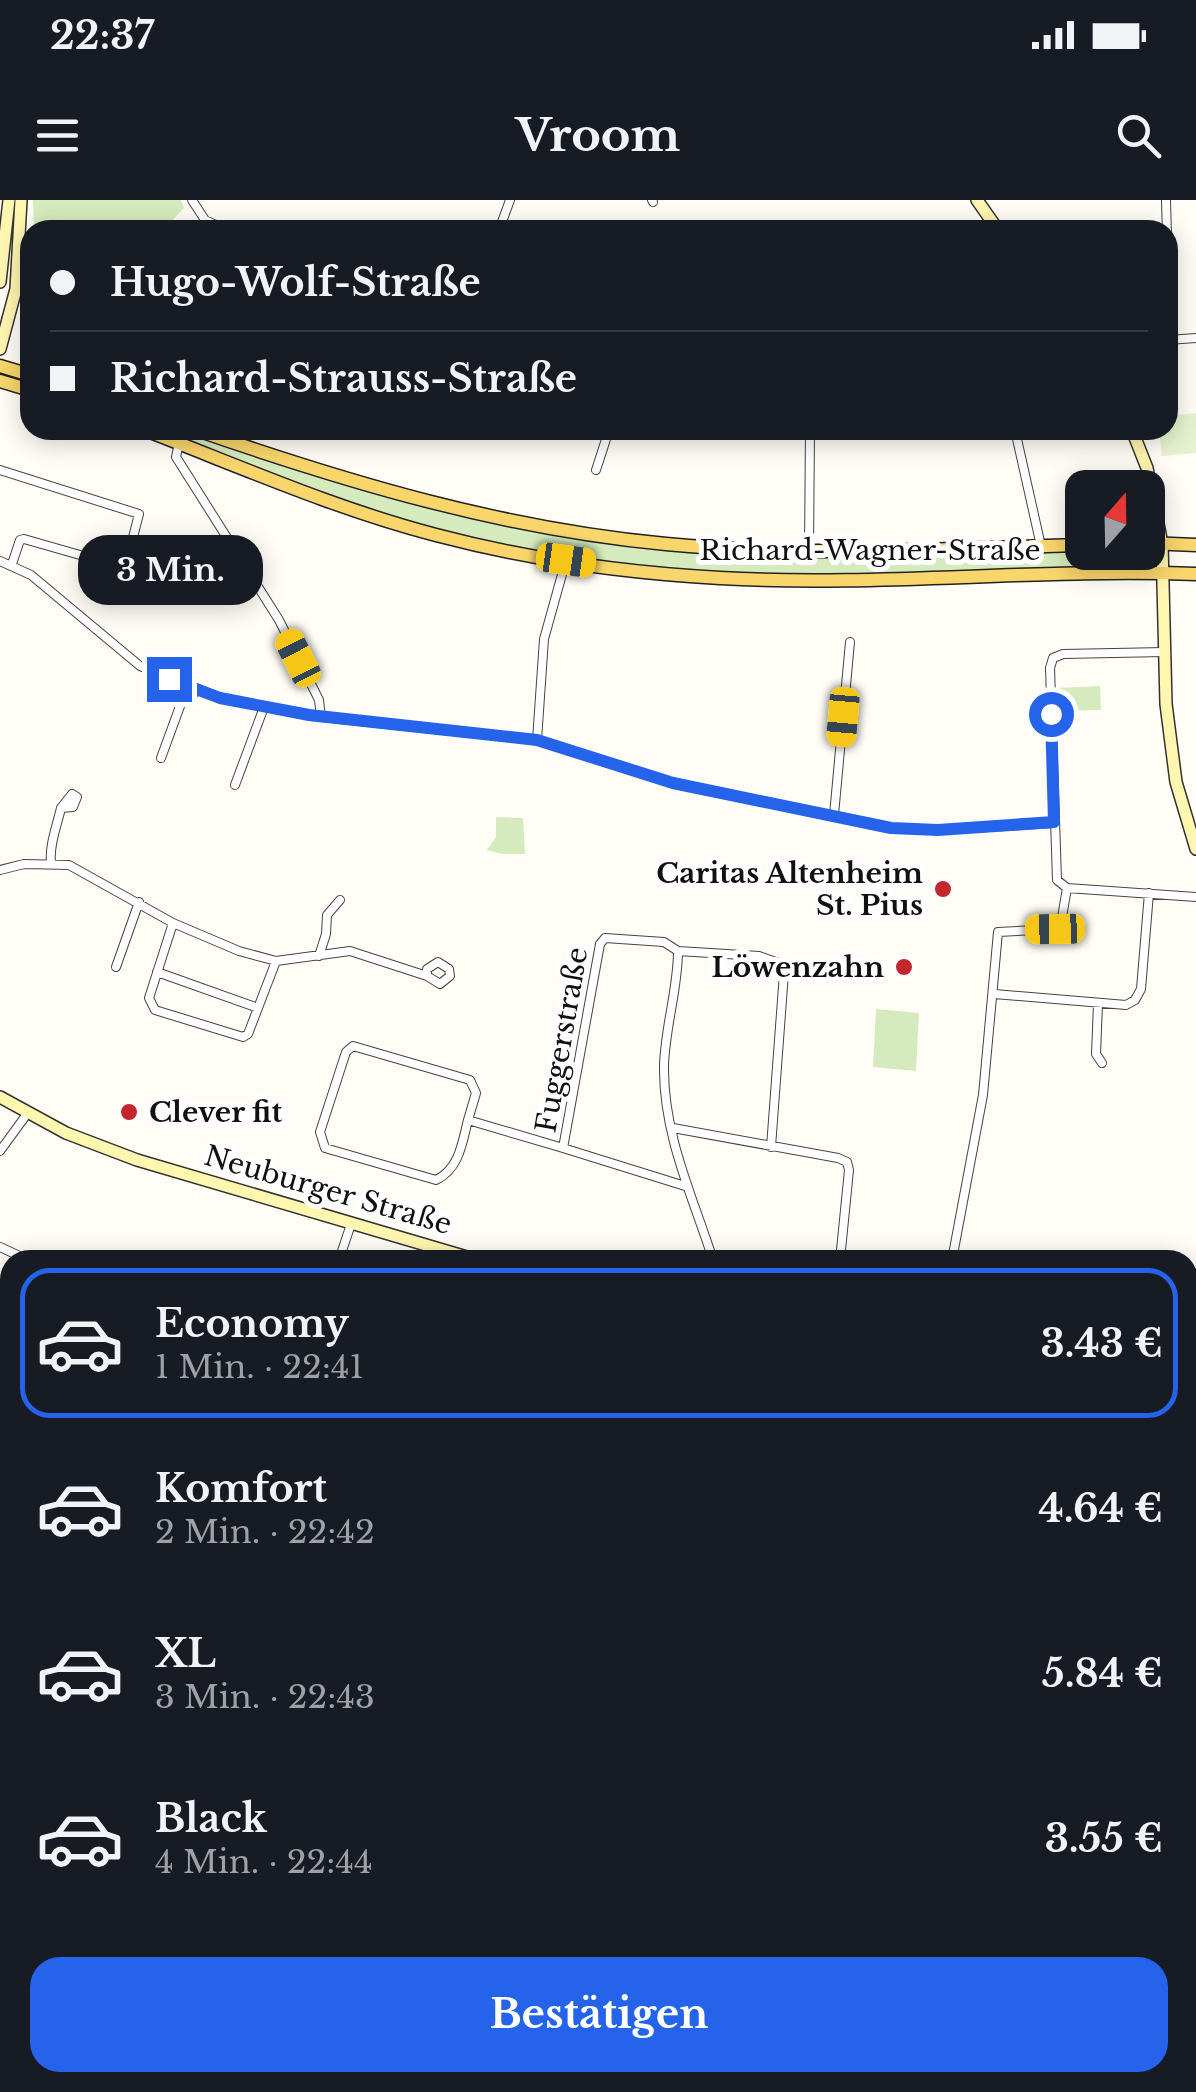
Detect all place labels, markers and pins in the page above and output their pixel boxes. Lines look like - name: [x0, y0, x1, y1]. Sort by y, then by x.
- place label: Caritas Altenheim St. Pius: [656, 856, 923, 923]
- marker: Caritas Altenheim St. Pius: [932, 878, 954, 900]
- place label: Löwenzahn: [712, 950, 884, 985]
- marker: Löwenzahn: [893, 956, 915, 978]
- place label: Clever fit: [149, 1095, 283, 1130]
- marker: Clever fit: [118, 1101, 140, 1123]

